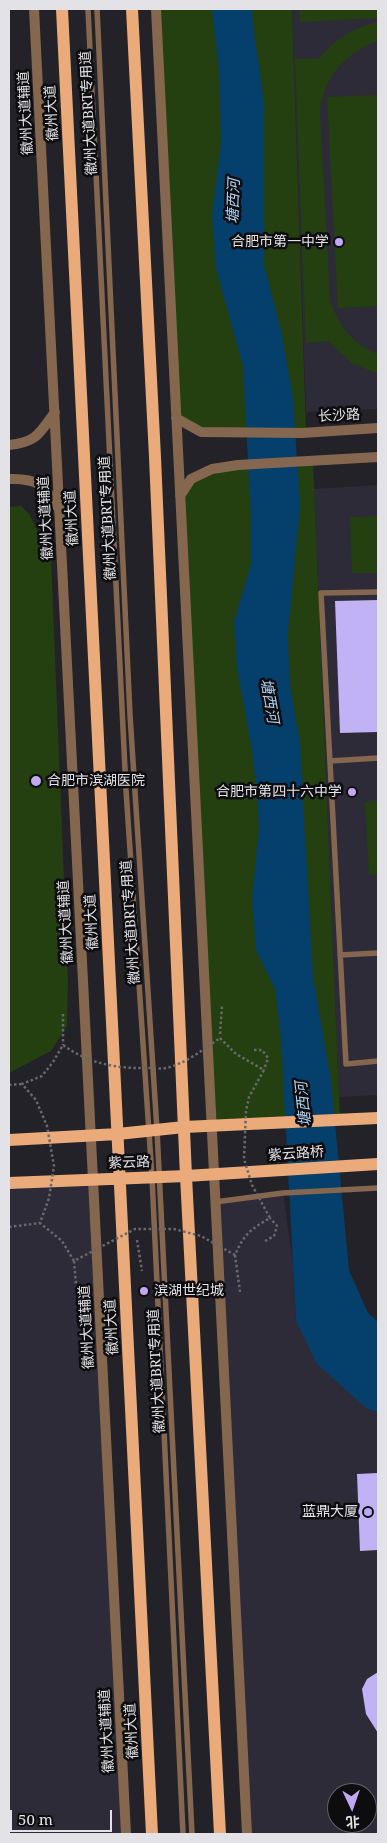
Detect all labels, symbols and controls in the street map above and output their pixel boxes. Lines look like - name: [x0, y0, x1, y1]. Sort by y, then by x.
- street label: 徽州大道BRT专用道: [77, 50, 101, 176]
- street label: 徽州大道辅道: [15, 71, 37, 155]
- street label: 徽州大道: [42, 85, 62, 141]
- water label: 塘西河: [224, 178, 244, 224]
- place label: 合肥市第一中学: [231, 234, 329, 250]
- marker: 合肥市第一中学: [333, 236, 345, 248]
- street label: 长沙路: [318, 407, 360, 425]
- street label: 徽州大道BRT专用道: [96, 455, 120, 581]
- street label: 徽州大道辅道: [35, 476, 57, 560]
- street label: 徽州大道: [62, 490, 82, 546]
- water label: 塘西河: [256, 677, 282, 725]
- place label: 合肥市滨湖医院: [47, 773, 145, 789]
- marker: 合肥市滨湖医院: [29, 774, 43, 788]
- place label: 合肥市第四十六中学: [216, 784, 342, 800]
- marker: 合肥市第四十六中学: [346, 786, 358, 798]
- street label: 徽州大道BRT专用道: [118, 859, 144, 985]
- street label: 徽州大道辅道: [55, 880, 77, 964]
- street label: 徽州大道: [82, 894, 102, 950]
- water label: 塘西河: [293, 1081, 315, 1127]
- street label: 紫云路桥: [267, 1144, 325, 1164]
- street label: 紫云路: [108, 1154, 150, 1172]
- place label: 滨湖世纪城: [154, 1283, 224, 1299]
- street label: 徽州大道辅道: [76, 1285, 98, 1369]
- marker: 滨湖世纪城: [138, 1285, 150, 1297]
- street label: 徽州大道: [102, 1299, 122, 1355]
- street label: 徽州大道BRT专用道: [145, 1308, 169, 1434]
- place label: 蓝鼎大厦: [302, 1504, 358, 1520]
- marker: 蓝鼎大厦: [362, 1506, 374, 1518]
- street label: 徽州大道辅道: [96, 1689, 118, 1773]
- street label: 徽州大道: [122, 1703, 142, 1759]
- north arrow: [327, 1783, 377, 1833]
- scale bar: [12, 1800, 115, 1832]
- text: 50 m: [18, 1809, 53, 1829]
- text: 北: [345, 1813, 360, 1832]

